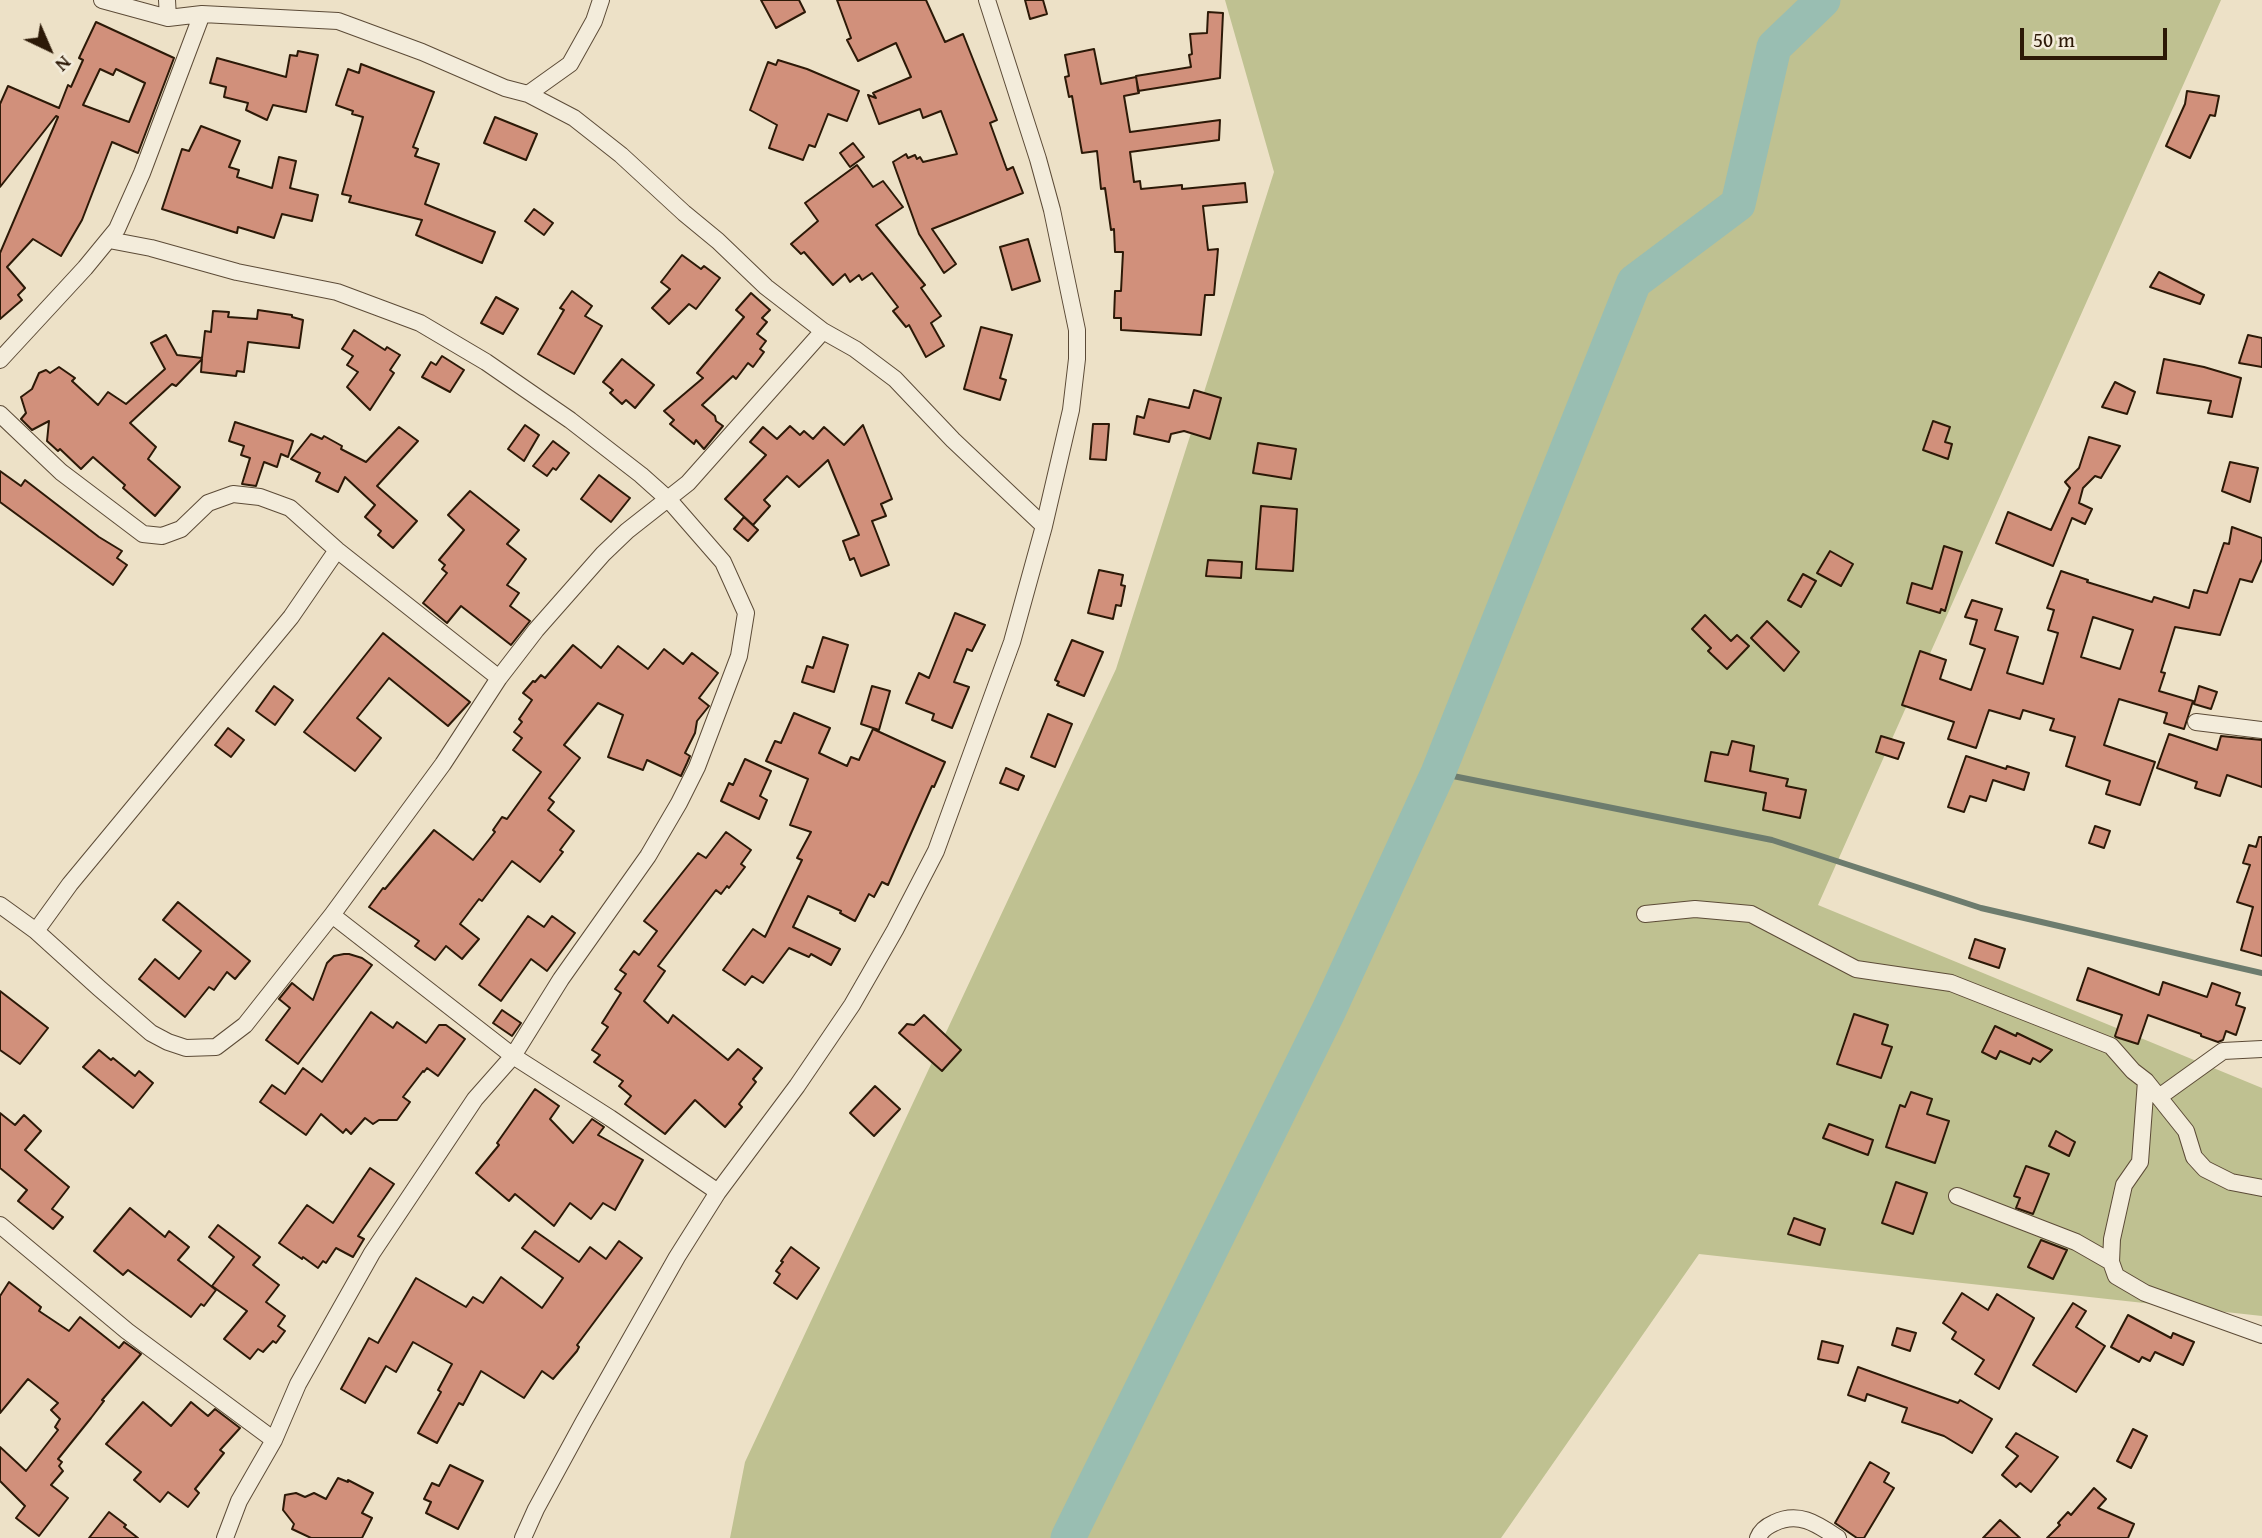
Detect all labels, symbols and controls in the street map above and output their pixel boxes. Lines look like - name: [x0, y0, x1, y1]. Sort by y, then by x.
- north arrow: [14, 14, 84, 84]
- scale bar: [2024, 14, 2171, 58]
- text: 50 m: [2033, 24, 2075, 55]
- text: N: [49, 50, 78, 79]

